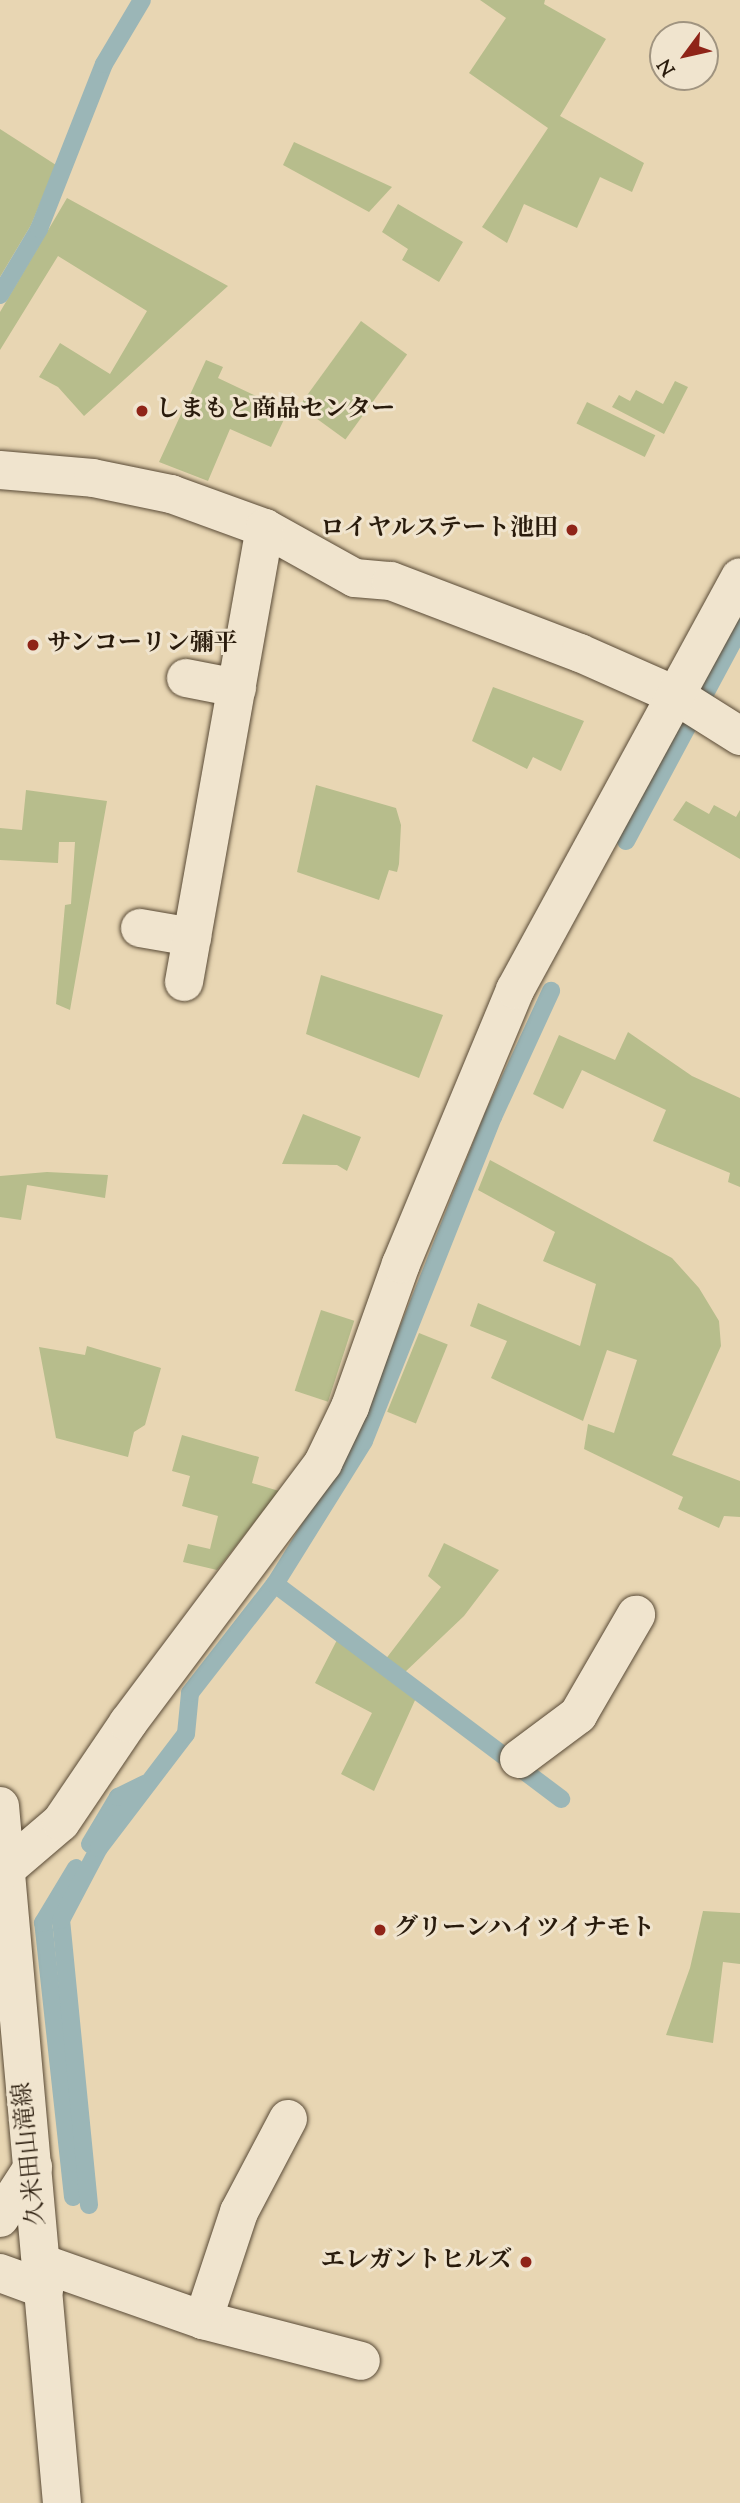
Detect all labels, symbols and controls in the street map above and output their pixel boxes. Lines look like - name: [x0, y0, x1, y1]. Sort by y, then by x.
- north arrow: [649, 21, 719, 91]
- text: N: [652, 53, 683, 80]
- place label: しまもと商品センター: [156, 397, 396, 425]
- marker: しまもと商品センター: [134, 403, 150, 419]
- place label: ロイヤルステート池田: [318, 516, 558, 544]
- marker: ロイヤルステート池田: [564, 522, 580, 538]
- place label: サンコーリン彌平: [47, 631, 239, 659]
- marker: サンコーリン彌平: [25, 637, 41, 653]
- place label: グリーンハイツイナモト: [394, 1916, 658, 1944]
- marker: グリーンハイツイナモト: [372, 1922, 388, 1938]
- street label: 久米田山滝線: [9, 2081, 53, 2227]
- place label: エレガントヒルズ: [320, 2248, 512, 2276]
- marker: エレガントヒルズ: [518, 2254, 534, 2270]

